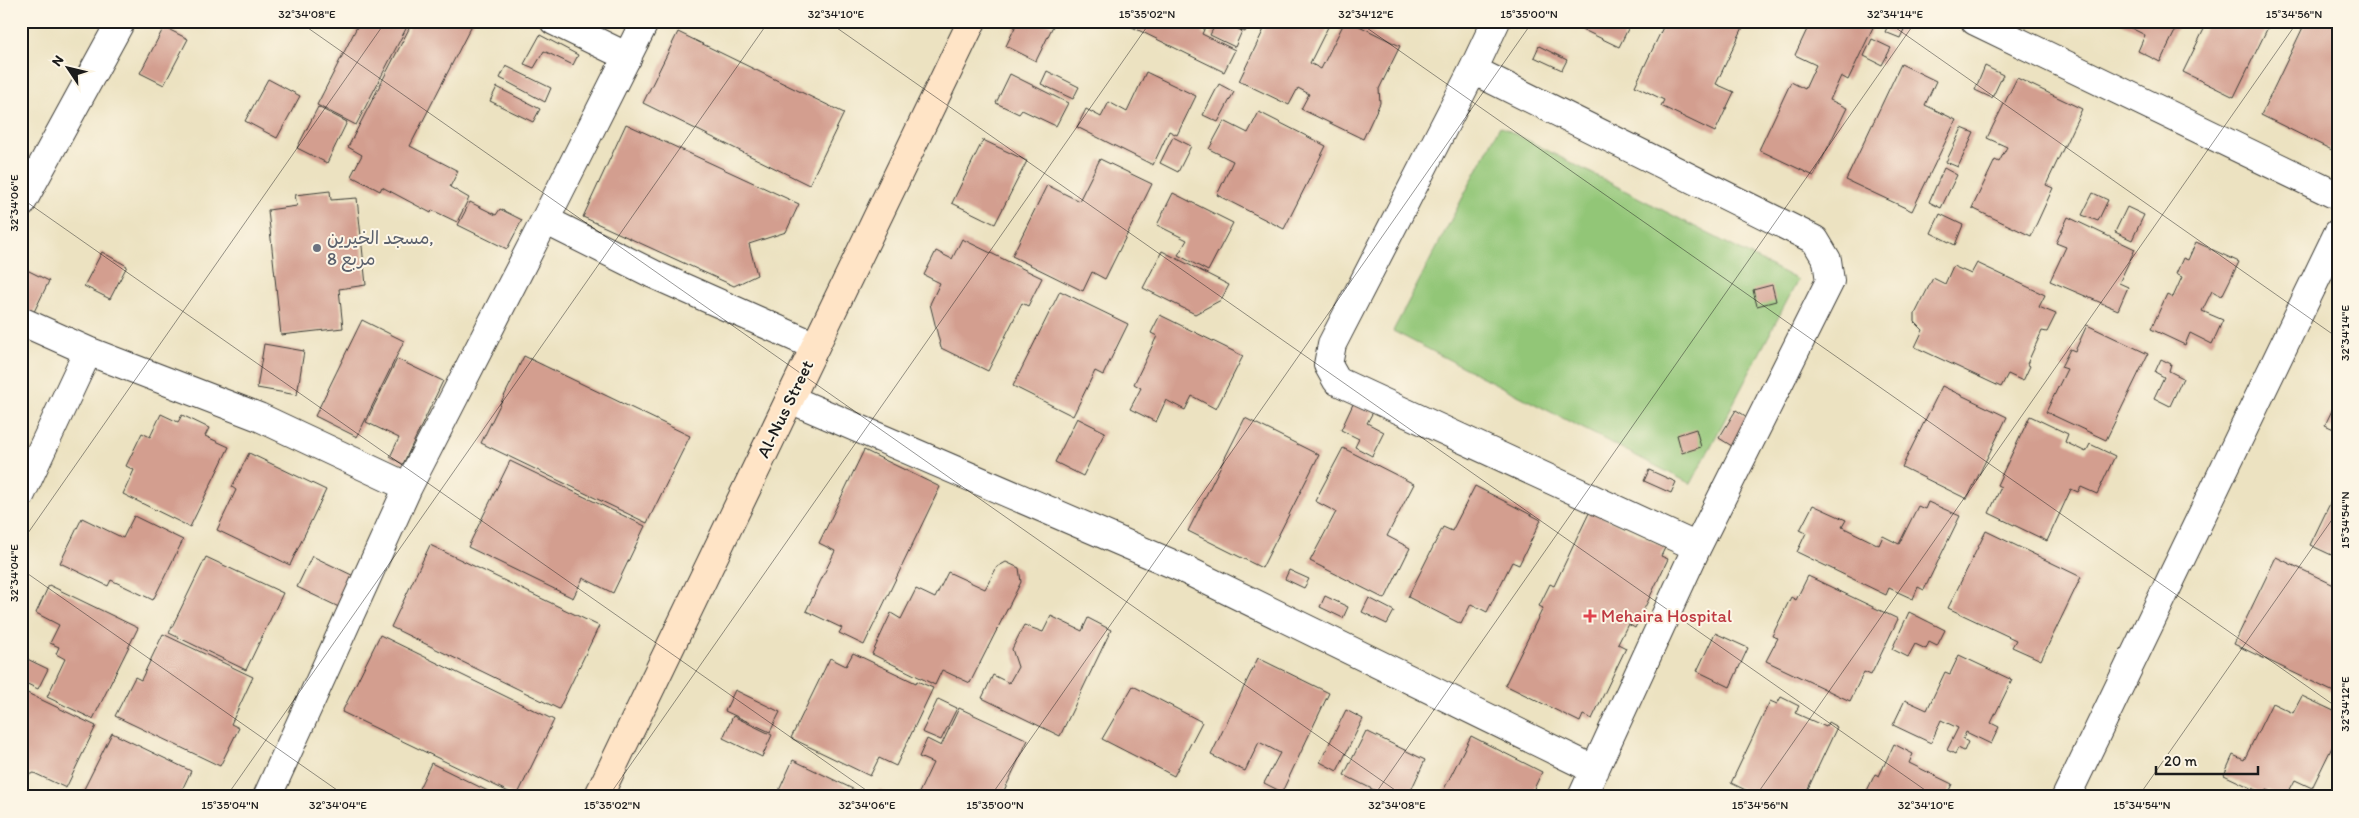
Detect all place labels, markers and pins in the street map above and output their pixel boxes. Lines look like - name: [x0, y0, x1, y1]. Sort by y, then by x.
- place label: مسجد الخيرين, مربع 8: [327, 227, 434, 272]
- marker: مسجد الخيرين, مربع 8: [311, 242, 323, 254]
- place label: Mehaira Hospital: [1601, 605, 1732, 627]
- marker: Mehaira Hospital: [1583, 609, 1597, 623]

